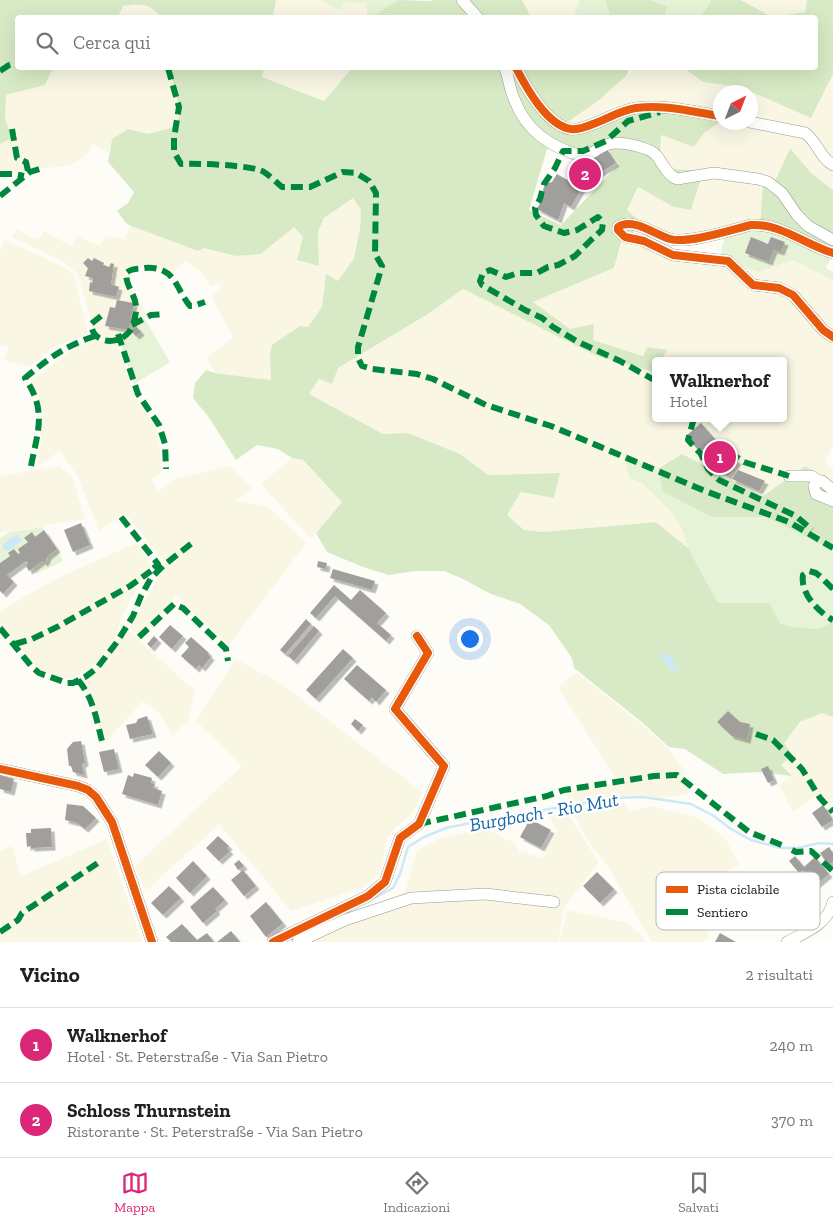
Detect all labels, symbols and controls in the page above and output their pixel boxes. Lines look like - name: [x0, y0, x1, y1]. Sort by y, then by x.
- search box: [15, 15, 818, 70]
- icon: search: [33, 29, 61, 57]
- text: Cerca qui: [73, 31, 151, 54]
- north arrow: [713, 85, 758, 130]
- pin: 2: [569, 155, 601, 193]
- popup: [652, 357, 787, 422]
- text: Walknerhof: [670, 369, 769, 392]
- text: Hotel: [670, 392, 707, 411]
- pin: 1: [704, 438, 736, 476]
- your location: [457, 626, 483, 652]
- water label: Burgbach - Rio Mut: [468, 787, 621, 836]
- legend: [656, 872, 820, 930]
- text: Pista ciclabile: [697, 881, 780, 898]
- text: Sentiero: [697, 904, 748, 921]
- text: Vicino: [20, 962, 80, 987]
- text: 2 risultati: [746, 965, 813, 984]
- text: Walknerhof: [67, 1024, 166, 1047]
- text: 1: [33, 1036, 39, 1055]
- text: 240 m: [769, 1036, 813, 1055]
- text: Hotel · St. Peterstraße - Via San Pietro: [67, 1047, 328, 1066]
- text: Schloss Thurnstein: [67, 1099, 231, 1122]
- text: 2: [32, 1111, 40, 1130]
- text: 370 m: [771, 1111, 813, 1130]
- text: Ristorante · St. Peterstraße - Via San Pietro: [67, 1122, 363, 1141]
- tab: Mappa: [114, 1169, 155, 1216]
- tab: Indicazioni: [383, 1169, 450, 1216]
- tab: Salvati: [678, 1169, 719, 1216]

